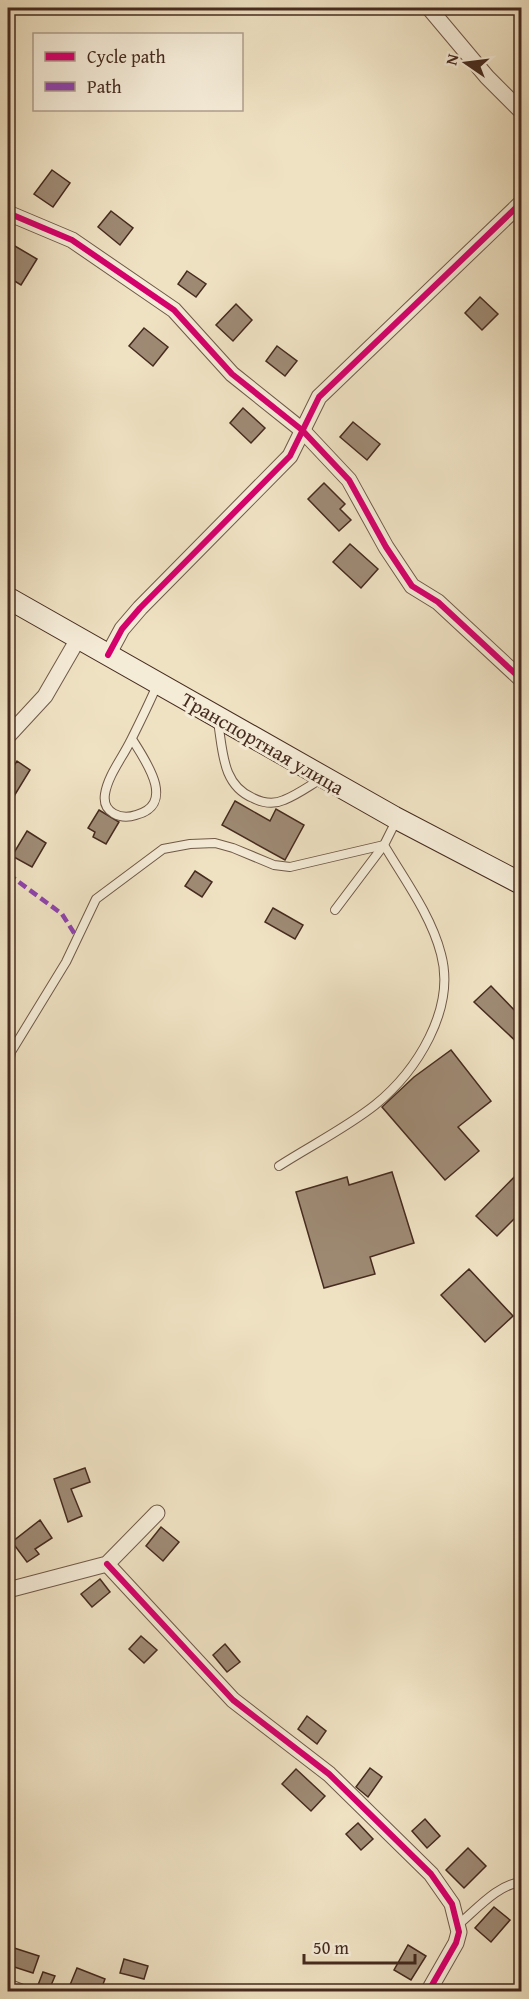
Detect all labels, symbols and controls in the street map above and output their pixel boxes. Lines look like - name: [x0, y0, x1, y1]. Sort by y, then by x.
- legend: [33, 33, 243, 111]
- north arrow: [436, 33, 496, 93]
- text: Cycle path: [87, 43, 166, 70]
- text: N: [439, 51, 464, 67]
- text: Path: [87, 73, 122, 100]
- street label: Транспортная улица: [176, 685, 350, 802]
- scale bar: [304, 1927, 415, 1965]
- text: 50 m: [313, 1934, 349, 1961]

